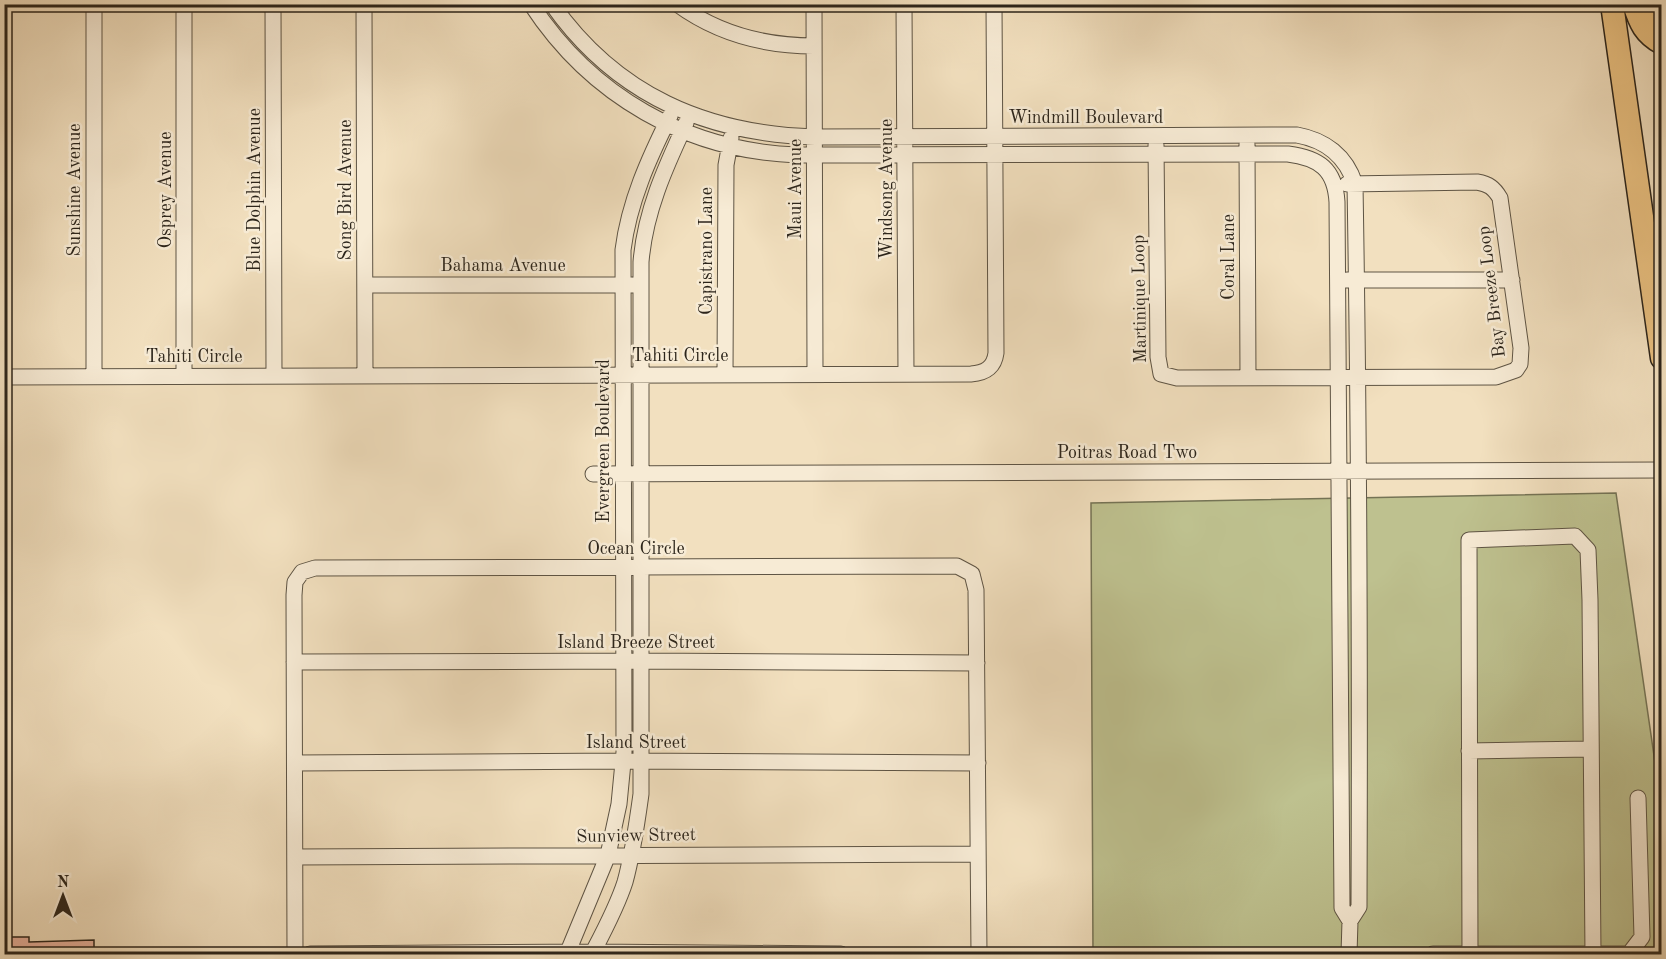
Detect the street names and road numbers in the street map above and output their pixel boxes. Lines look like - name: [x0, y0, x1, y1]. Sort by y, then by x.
- street label: Blue Dolphin Avenue: [246, 108, 264, 272]
- street label: Windmill Boulevard: [1008, 109, 1164, 127]
- street label: Windsong Avenue: [878, 119, 896, 259]
- street label: Song Bird Avenue: [337, 120, 355, 260]
- street label: Sunshine Avenue: [66, 123, 84, 257]
- street label: Osprey Avenue: [157, 131, 175, 249]
- street label: Maui Avenue: [787, 139, 805, 239]
- street label: Capistrano Lane: [698, 187, 716, 315]
- street label: Coral Lane: [1220, 214, 1238, 300]
- street label: Bay Breeze Loop: [1475, 225, 1509, 359]
- street label: Martinique Loop: [1130, 235, 1150, 363]
- street label: Bahama Avenue: [440, 257, 566, 275]
- street label: Tahiti Circle: [632, 347, 728, 365]
- street label: Tahiti Circle: [146, 348, 242, 366]
- street label: Evergreen Boulevard: [595, 359, 613, 523]
- street label: Poitras Road Two: [1057, 444, 1197, 462]
- street label: Ocean Circle: [587, 540, 685, 558]
- street label: Island Breeze Street: [557, 634, 715, 652]
- street label: Island Street: [586, 734, 686, 752]
- street label: Sunview Street: [576, 826, 696, 846]

